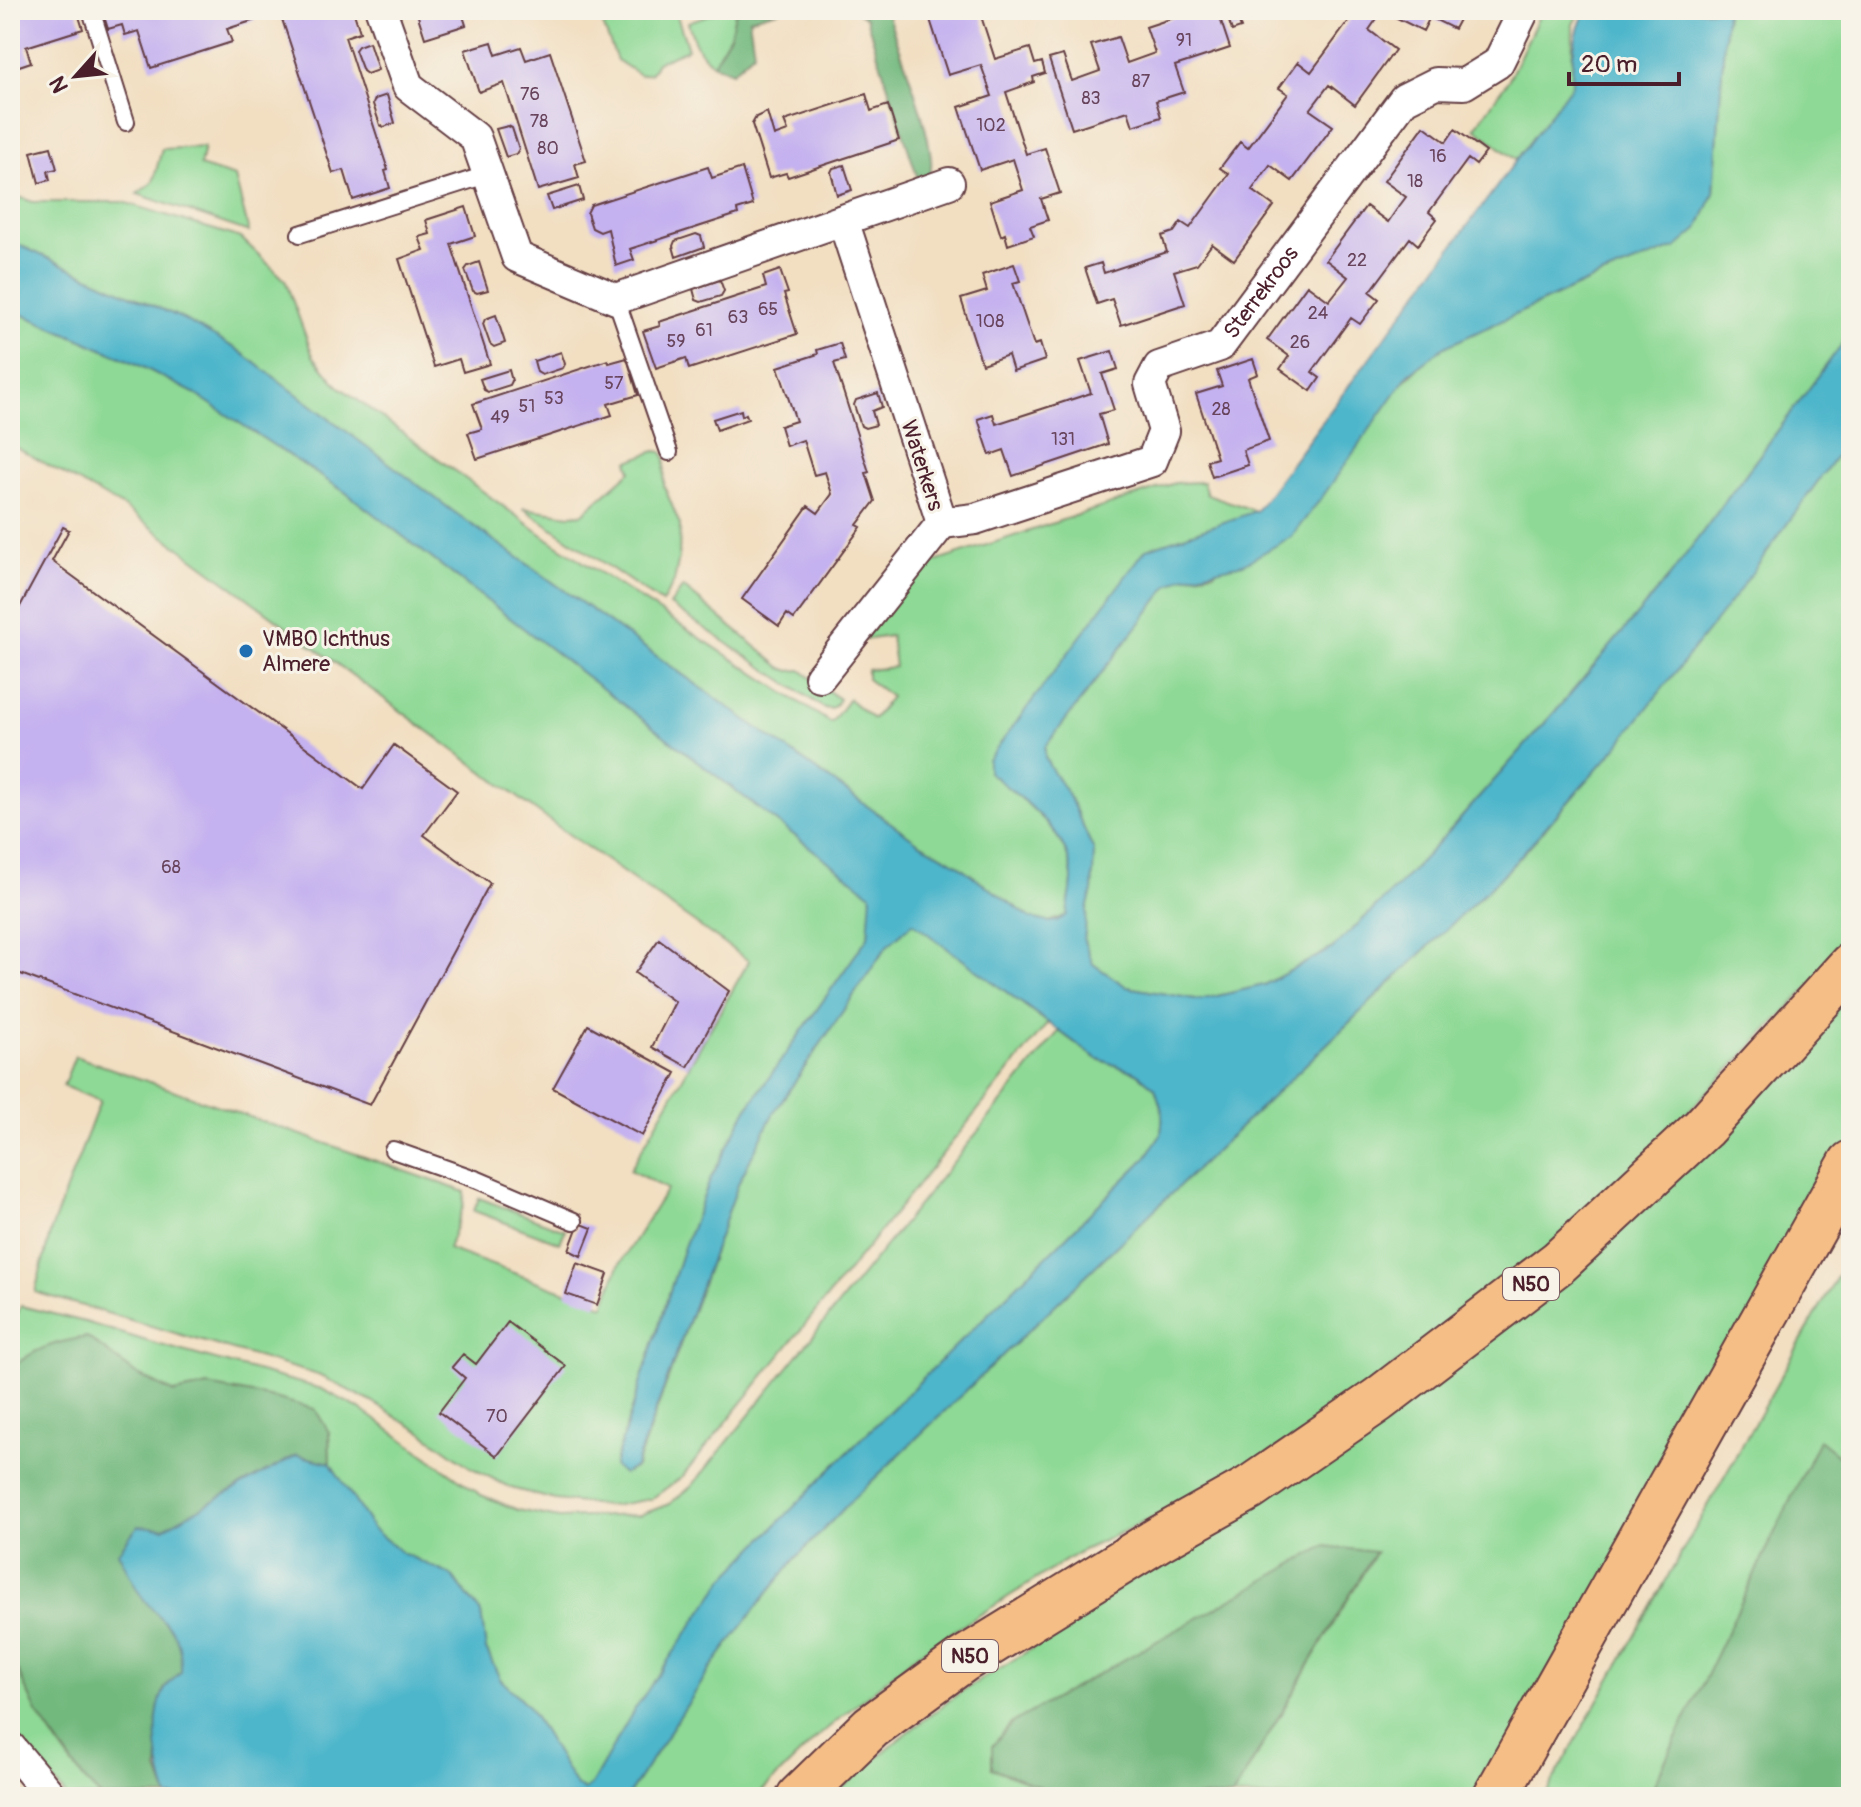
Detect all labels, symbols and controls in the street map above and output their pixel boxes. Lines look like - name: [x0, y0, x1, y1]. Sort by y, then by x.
- house number: 91: [1176, 29, 1192, 52]
- north arrow: [36, 36, 116, 116]
- scale bar: [1569, 36, 1679, 86]
- text: 20 m: [1581, 50, 1637, 79]
- house number: 87: [1132, 70, 1151, 93]
- text: N: [43, 72, 75, 98]
- house number: 76: [520, 83, 540, 106]
- house number: 83: [1081, 87, 1101, 110]
- house number: 78: [530, 110, 548, 133]
- house number: 102: [976, 114, 1006, 137]
- house number: 80: [537, 137, 559, 160]
- house number: 16: [1429, 145, 1447, 168]
- house number: 18: [1407, 170, 1423, 193]
- street label: Sterrekroos: [1217, 240, 1305, 345]
- house number: 22: [1347, 249, 1367, 272]
- house number: 65: [758, 298, 778, 321]
- house number: 24: [1308, 302, 1329, 325]
- house number: 63: [728, 306, 748, 329]
- house number: 108: [976, 310, 1004, 333]
- house number: 61: [695, 319, 713, 342]
- house number: 59: [666, 330, 686, 353]
- house number: 26: [1290, 331, 1310, 354]
- house number: 57: [604, 372, 624, 395]
- house number: 53: [544, 387, 564, 410]
- house number: 51: [519, 395, 535, 418]
- house number: 28: [1211, 398, 1231, 421]
- house number: 49: [490, 406, 510, 429]
- street label: Waterkers: [894, 416, 950, 514]
- house number: 131: [1051, 428, 1075, 451]
- place label: VMBO Ichthus Almere: [262, 625, 390, 678]
- marker: VMBO Ichthus Almere: [237, 642, 255, 660]
- house number: 68: [161, 856, 181, 879]
- road number: N50: [1503, 1268, 1559, 1300]
- house number: 70: [486, 1405, 508, 1428]
- road number: N50: [942, 1640, 998, 1672]

